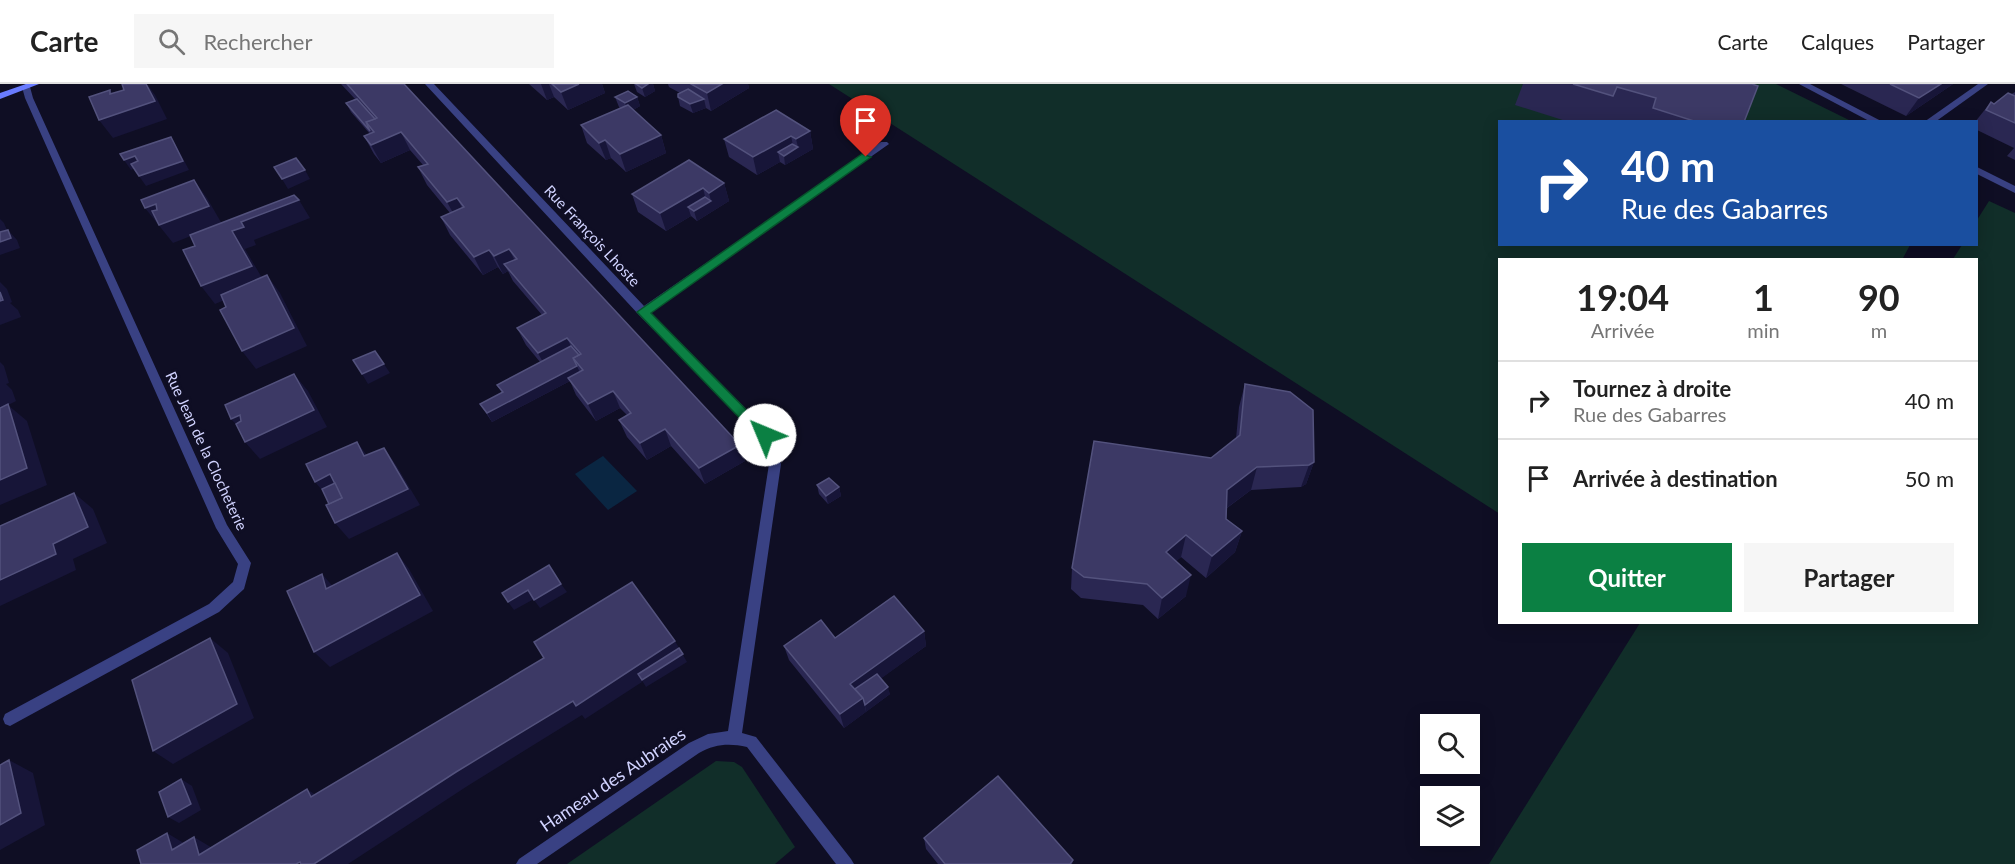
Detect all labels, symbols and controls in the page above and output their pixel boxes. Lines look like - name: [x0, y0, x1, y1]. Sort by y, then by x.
- search box: [134, 14, 554, 68]
- text: Carte: [30, 24, 98, 58]
- icon: search: [155, 25, 188, 58]
- text: Rechercher: [203, 28, 312, 55]
- text: Carte: [1717, 29, 1768, 54]
- text: Calques: [1801, 29, 1874, 54]
- text: Partager: [1907, 29, 1985, 54]
- pin: [840, 95, 891, 157]
- icon: arrive: [849, 104, 882, 137]
- text: 40 m: [1621, 141, 1715, 191]
- icon: right: [1522, 144, 1600, 222]
- street label: Rue François Lhoste: [541, 181, 644, 290]
- text: Rue des Gabarres: [1621, 192, 1828, 225]
- text: 19:04: [1576, 275, 1669, 319]
- text: 1: [1753, 275, 1774, 319]
- text: 90: [1858, 275, 1900, 319]
- text: Arrivée: [1591, 318, 1655, 342]
- text: min: [1747, 318, 1780, 342]
- text: m: [1871, 318, 1887, 342]
- street label: Rue Jean de la Clocheterie: [162, 368, 252, 533]
- text: Tournez à droite: [1573, 375, 1731, 402]
- icon: right: [1522, 384, 1555, 417]
- text: 40 m: [1905, 387, 1954, 414]
- text: Rue des Gabarres: [1573, 402, 1727, 426]
- position arrow: [733, 403, 797, 467]
- icon: arrive: [1522, 462, 1555, 495]
- text: Arrivée à destination: [1573, 465, 1778, 492]
- text: 50 m: [1905, 465, 1954, 492]
- button: Quitter: [1522, 543, 1732, 612]
- button: Partager: [1744, 543, 1954, 612]
- map controls: [1420, 714, 1480, 846]
- button: search: [1420, 714, 1480, 774]
- street label: Hameau des Aubraies: [536, 722, 690, 836]
- button: layers: [1420, 786, 1480, 846]

